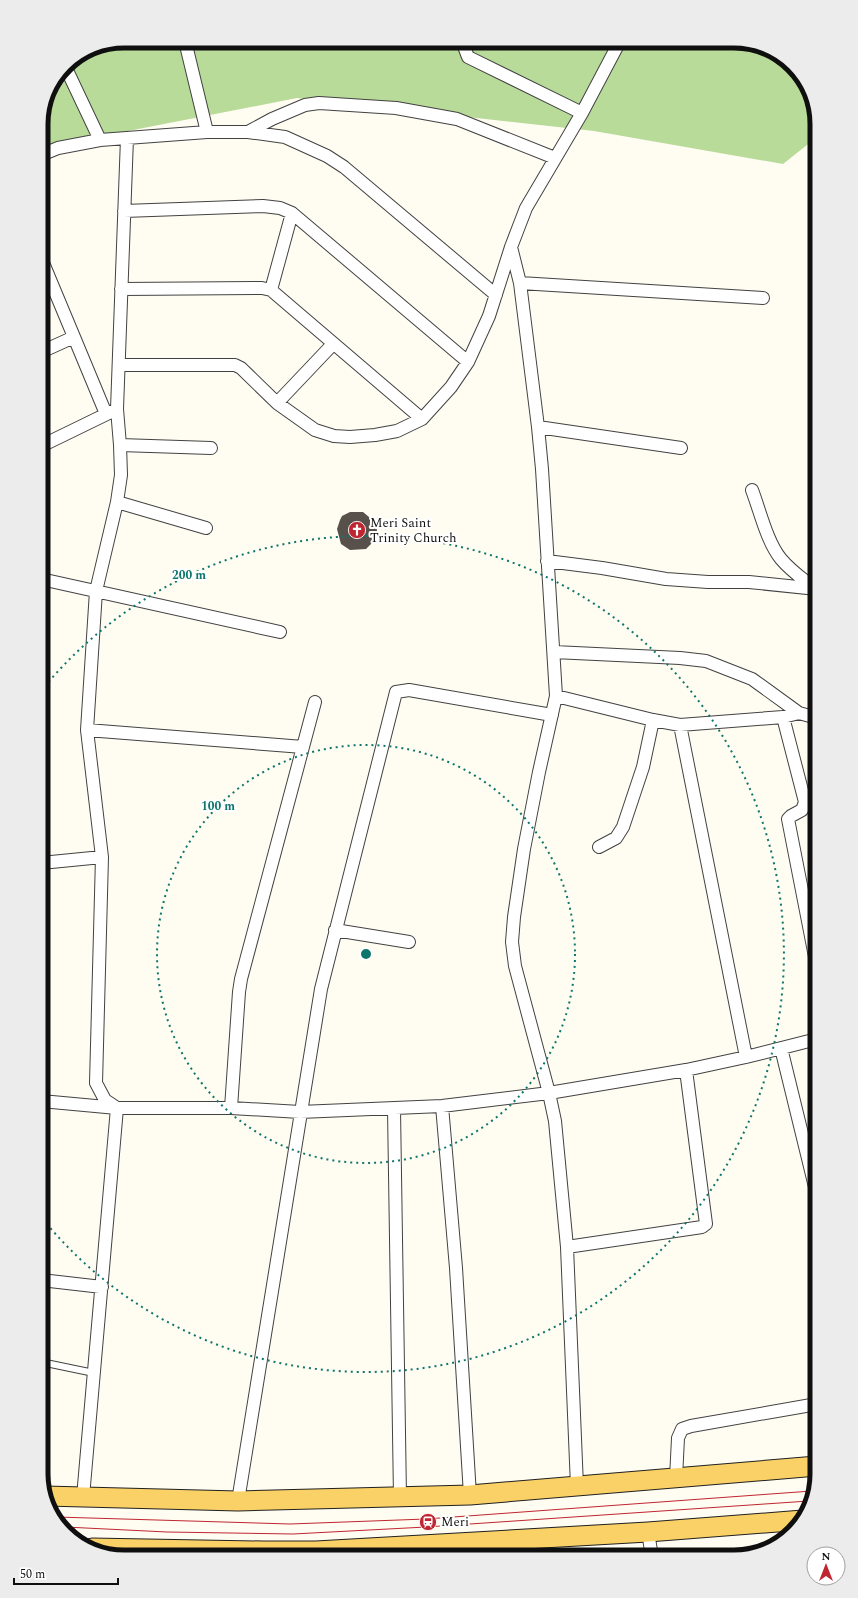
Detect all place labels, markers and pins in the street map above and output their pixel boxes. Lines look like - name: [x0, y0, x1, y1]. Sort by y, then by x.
- place label: Meri Saint Trinity Church: [370, 513, 457, 548]
- church icon: Meri Saint Trinity Church: [347, 520, 367, 540]
- centre of rings: [359, 947, 373, 961]
- station icon: Meri: [418, 1512, 438, 1532]
- place label: Meri: [441, 1512, 469, 1532]

